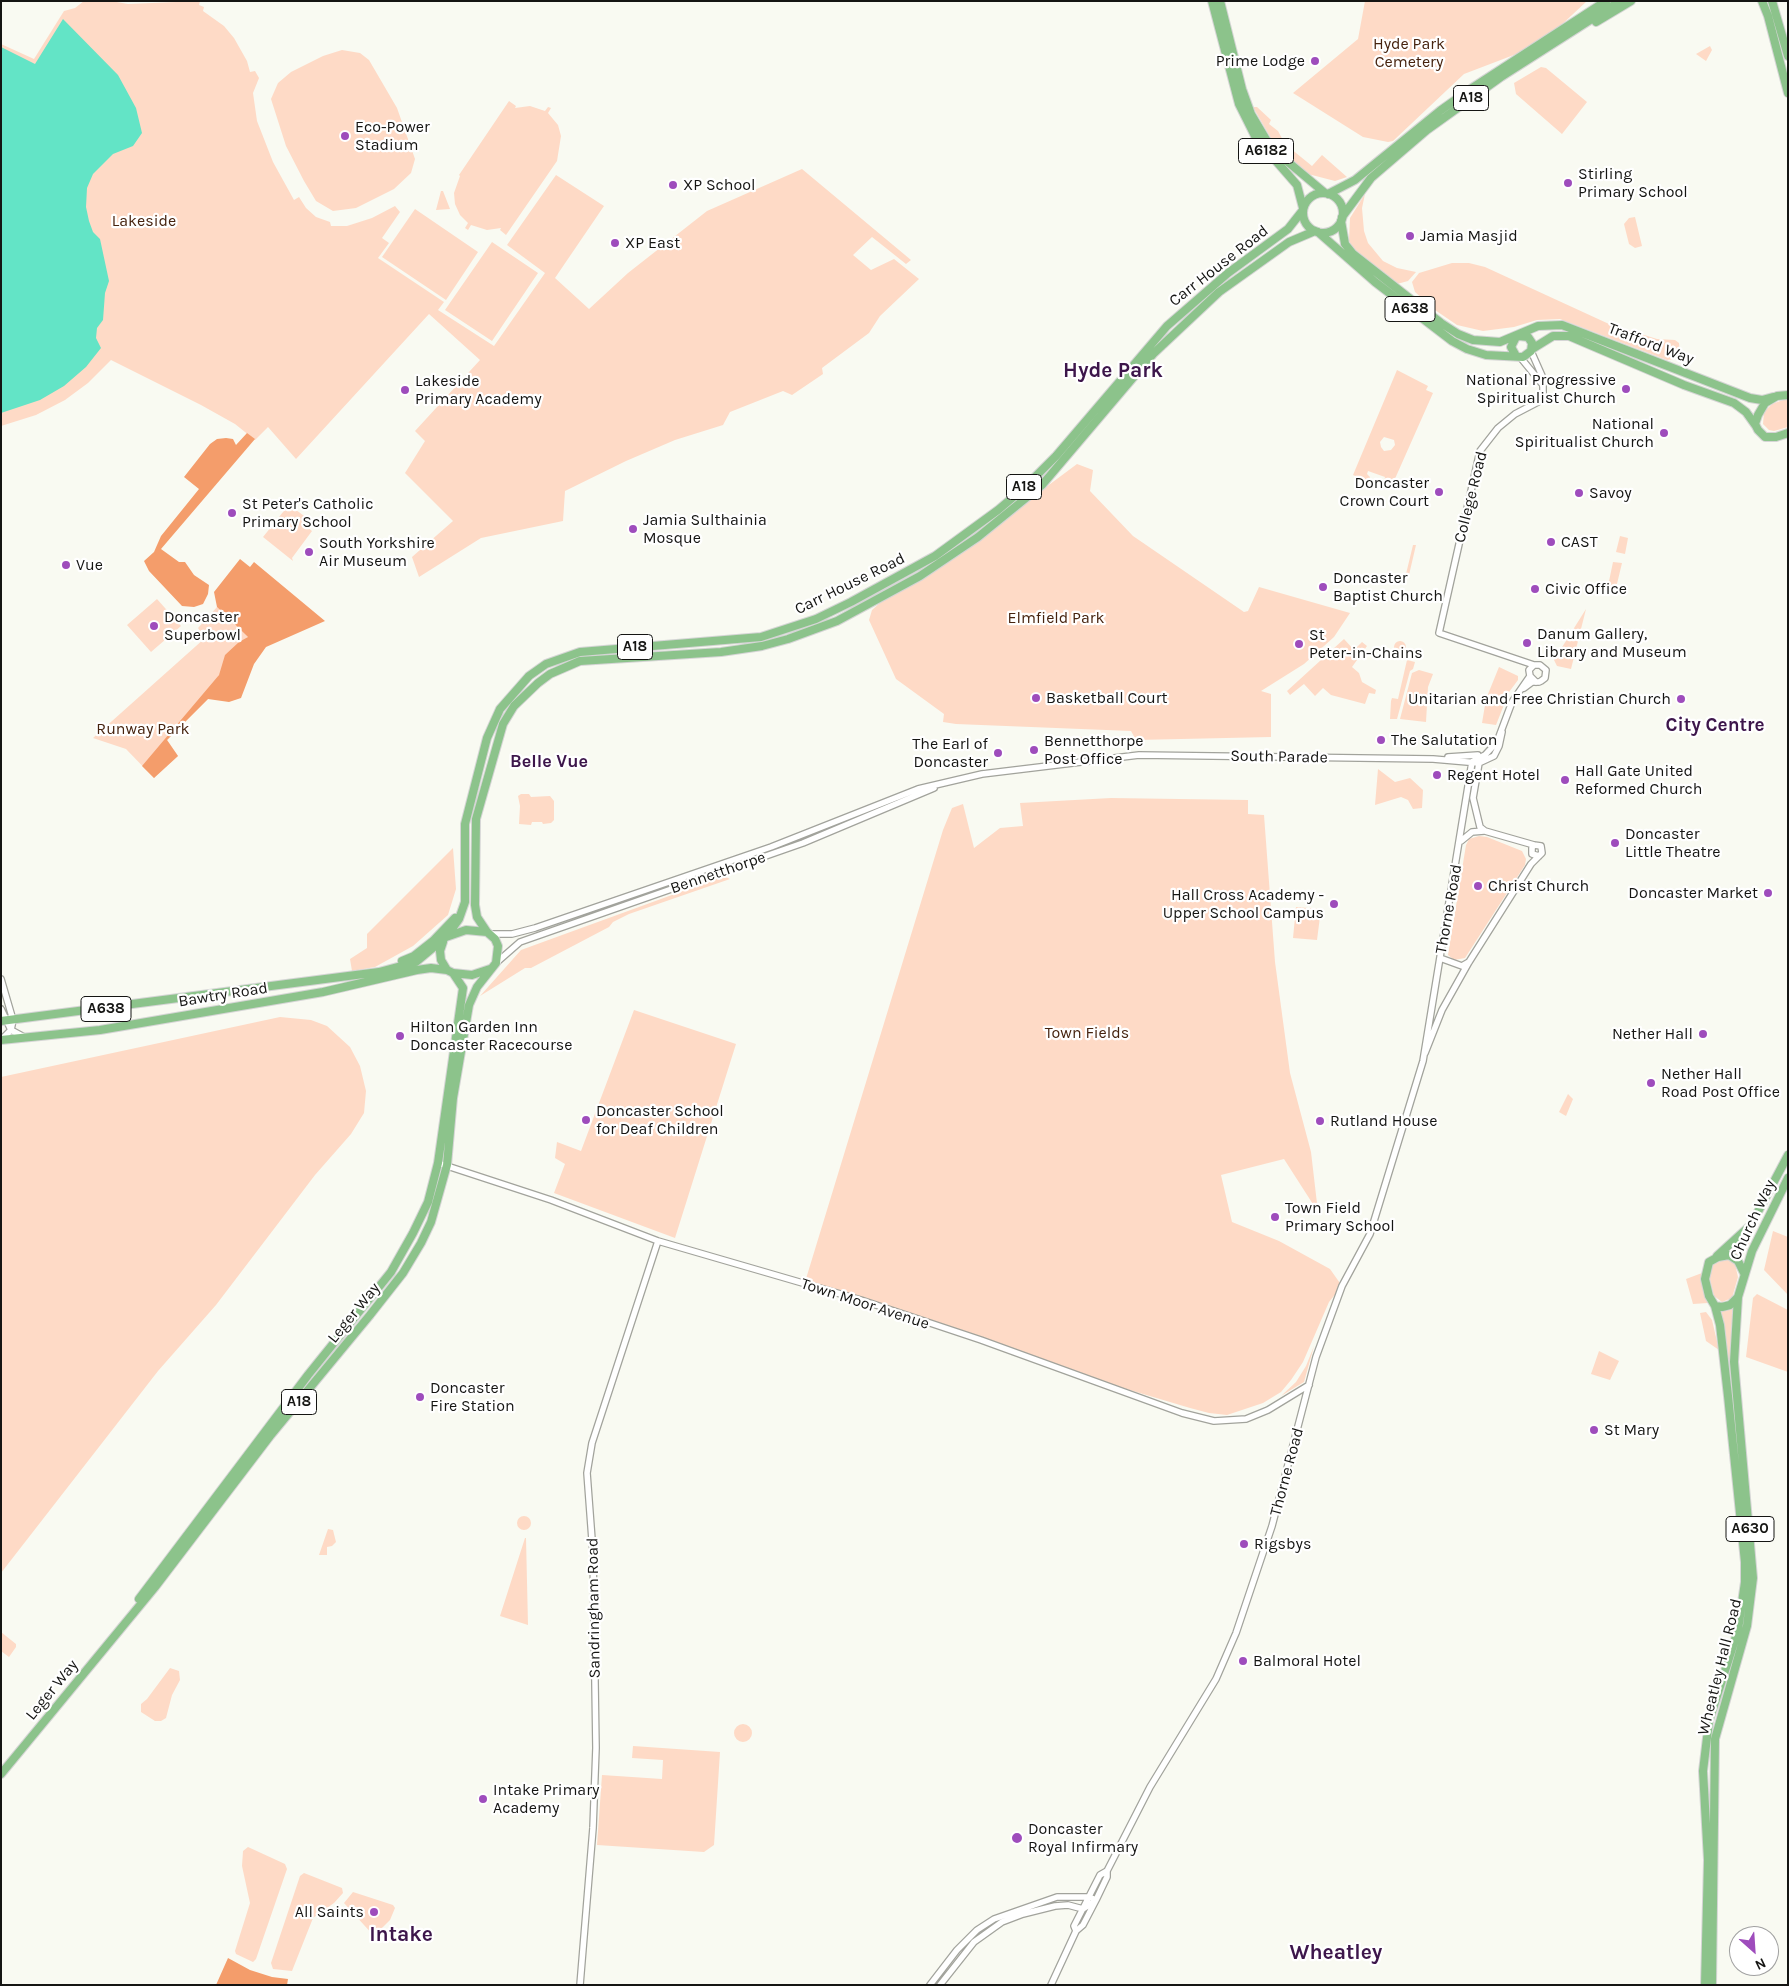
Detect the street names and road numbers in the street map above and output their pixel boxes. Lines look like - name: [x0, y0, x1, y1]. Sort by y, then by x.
- road number: A18: [1454, 86, 1488, 110]
- road number: A6182: [1238, 138, 1294, 164]
- street label: Carr House Road: [1166, 221, 1272, 311]
- road number: A638: [1385, 296, 1435, 322]
- street label: Trafford Way: [1605, 319, 1697, 369]
- street label: College Road: [1450, 449, 1492, 545]
- road number: A18: [1006, 474, 1042, 500]
- street label: Carr House Road: [792, 549, 908, 619]
- road number: A18: [618, 634, 652, 660]
- street label: South Parade: [1230, 747, 1328, 767]
- street label: Bennetthorpe: [668, 848, 768, 898]
- street label: Thorne Road: [1432, 863, 1466, 955]
- street label: Bawtry Road: [177, 978, 269, 1012]
- road number: A638: [81, 996, 131, 1022]
- street label: Church Way: [1726, 1177, 1780, 1263]
- street label: Town Moor Avenue: [798, 1274, 932, 1334]
- street label: Leger Way: [324, 1279, 384, 1347]
- road number: A18: [282, 1390, 316, 1414]
- street label: Thorne Road: [1266, 1426, 1308, 1518]
- road number: A630: [1726, 1516, 1774, 1542]
- street label: Sandringham Road: [583, 1537, 605, 1679]
- street label: Wheatley Hall Road: [1694, 1597, 1746, 1737]
- street label: Leger Way: [22, 1656, 82, 1724]

